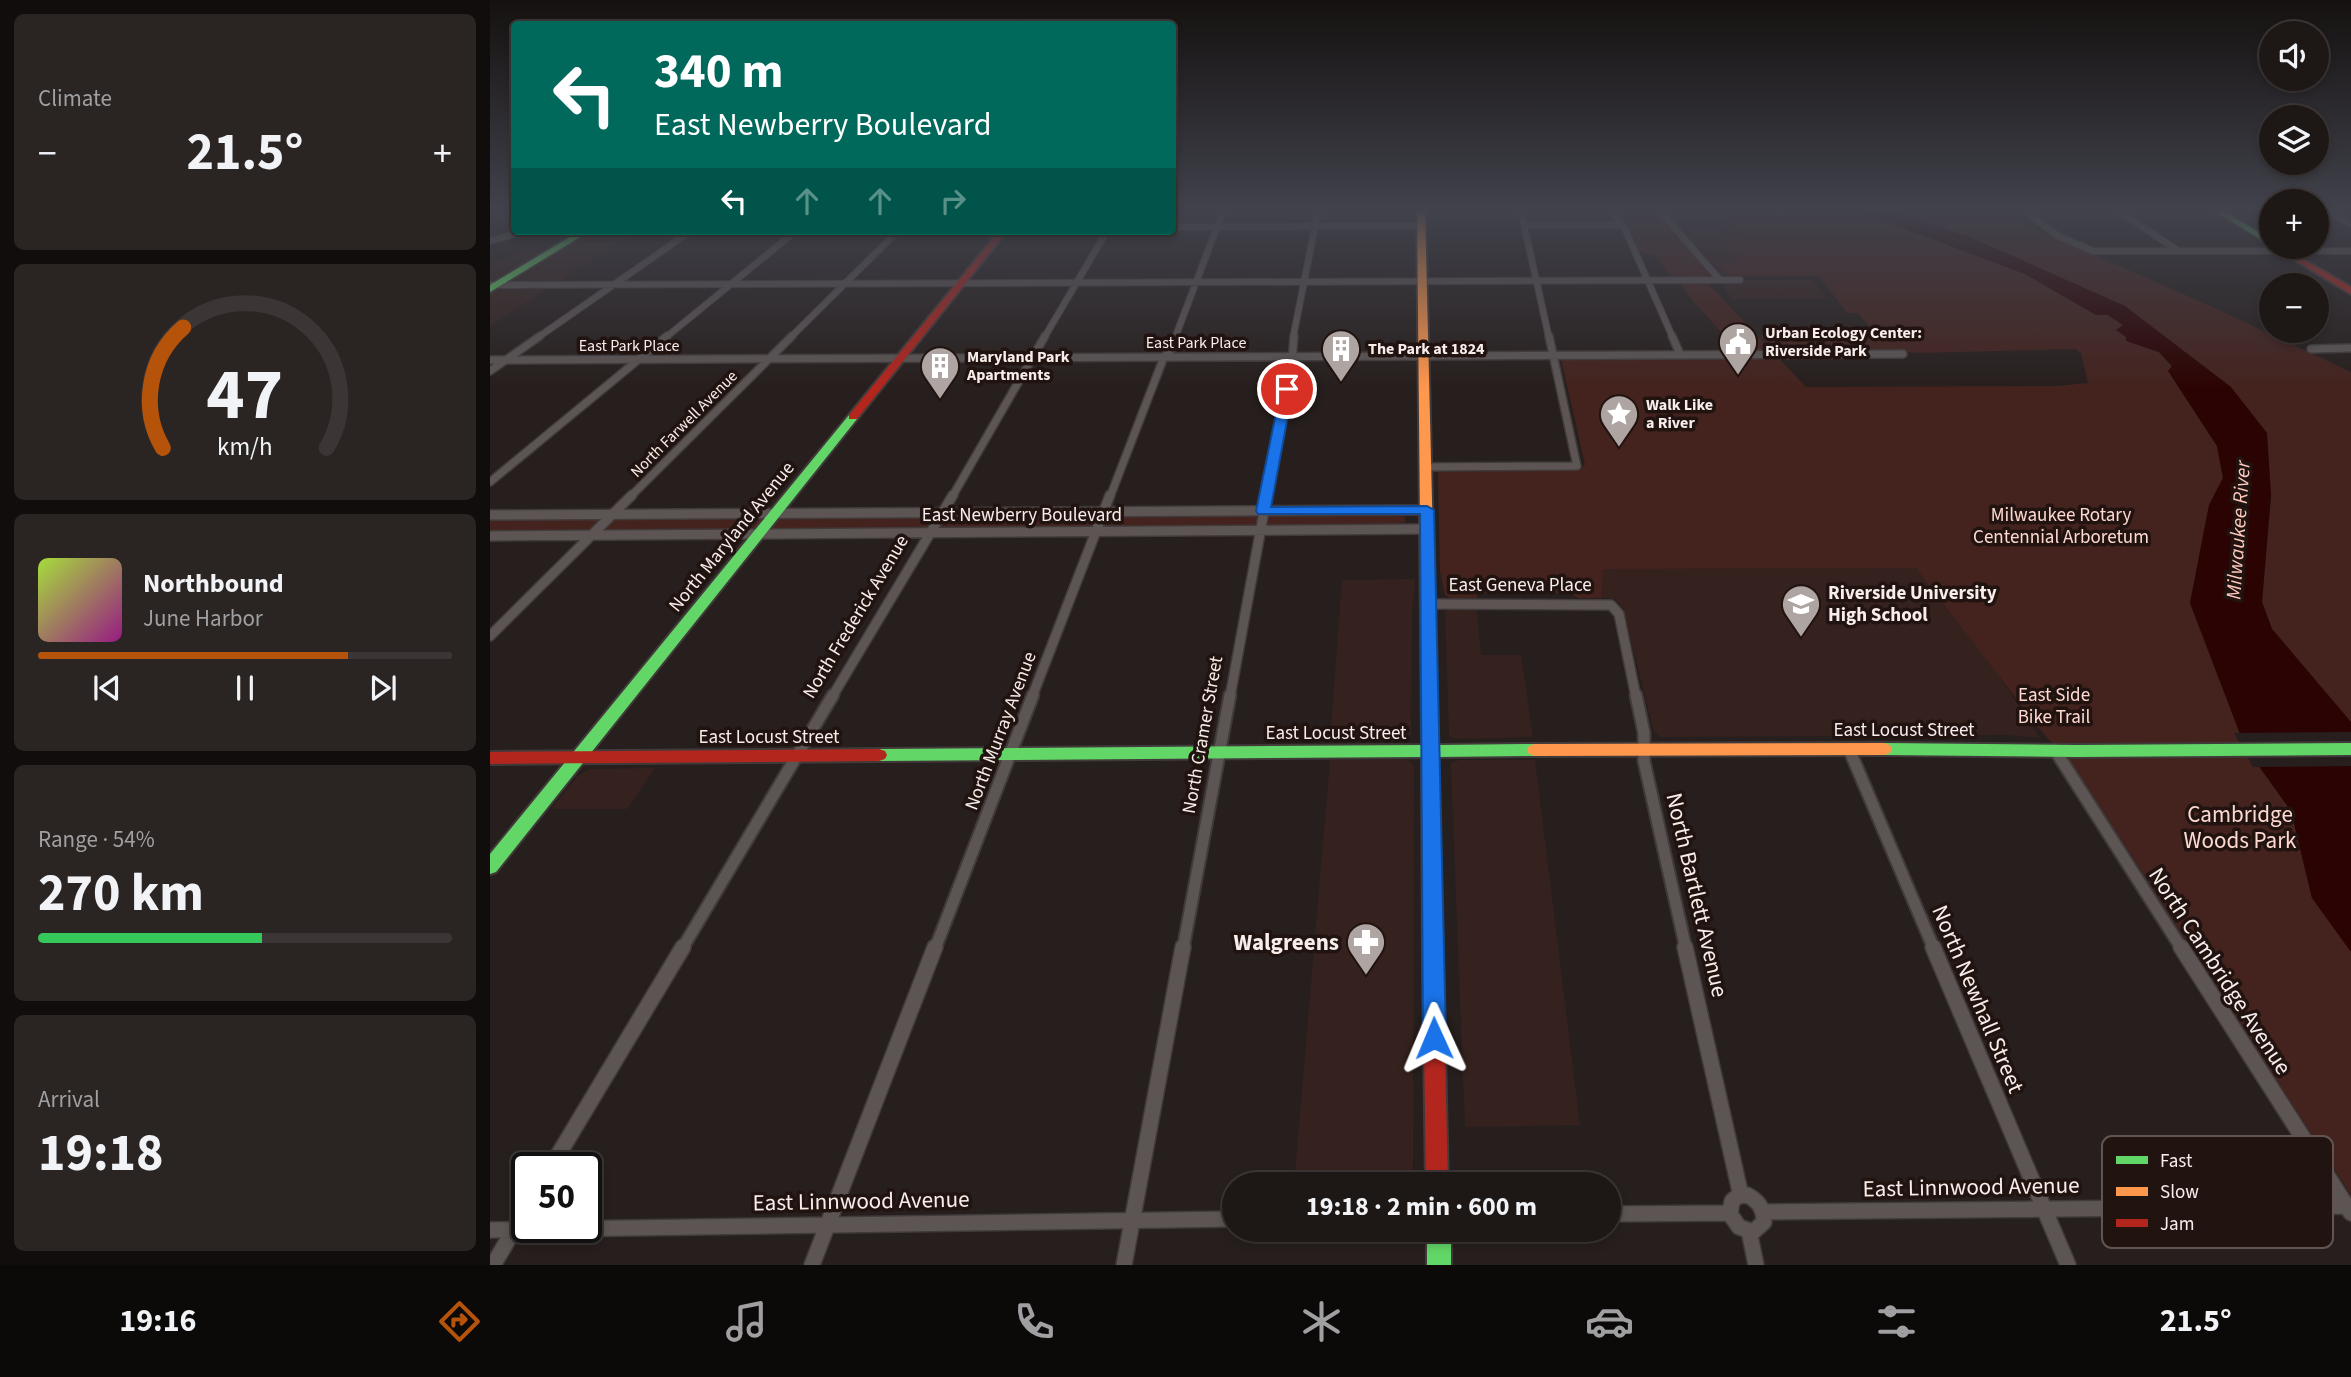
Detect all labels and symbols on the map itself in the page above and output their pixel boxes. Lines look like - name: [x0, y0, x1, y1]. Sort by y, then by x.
- public building icon: Urban Ecology Center: Riverside Park: [1717, 321, 1759, 376]
- place label: Urban Ecology Center: Riverside Park: [1765, 322, 1922, 362]
- building icon: The Park at 1824: [1320, 328, 1362, 383]
- street label: East Park Place: [1146, 332, 1246, 354]
- street label: East Park Place: [579, 335, 679, 357]
- place label: The Park at 1824: [1368, 338, 1485, 360]
- building icon: Maryland Park Apartments: [919, 345, 961, 400]
- place label: Maryland Park Apartments: [966, 346, 1070, 386]
- pin: [1257, 359, 1317, 419]
- street label: North Farwell Avenue: [626, 366, 742, 482]
- place icon: Walk Like a River: [1598, 393, 1640, 448]
- place label: Walk Like a River: [1646, 394, 1713, 434]
- street label: North Maryland Avenue: [663, 456, 801, 618]
- water label: Milwaukee River: [2218, 459, 2258, 600]
- street label: East Newberry Boulevard: [922, 502, 1122, 529]
- park label: Milwaukee Rotary Centennial Arboretum: [1973, 502, 2149, 551]
- street label: North Frederick Avenue: [796, 530, 916, 704]
- street label: East Geneva Place: [1448, 572, 1592, 599]
- place label: Riverside University High School: [1828, 580, 1997, 629]
- school or university icon: Riverside University High School: [1780, 583, 1822, 638]
- street label: North Murray Avenue: [958, 648, 1044, 814]
- street label: North Cramer Street: [1176, 654, 1230, 816]
- park label: East Side Bike Trail: [2018, 682, 2090, 731]
- street label: East Locust Street: [1833, 717, 1975, 744]
- street label: East Locust Street: [1265, 720, 1407, 747]
- street label: East Locust Street: [698, 724, 840, 751]
- street label: North Bartlett Avenue: [1657, 790, 1737, 1000]
- park label: Cambridge Woods Park: [2183, 798, 2297, 857]
- street label: North Cambridge Avenue: [2140, 861, 2300, 1081]
- street label: North Newhall Street: [1924, 900, 2033, 1098]
- pharmacy icon: Walgreens: [1345, 921, 1387, 976]
- place label: Walgreens: [1233, 926, 1339, 959]
- position arrow: [1397, 1001, 1471, 1075]
- legend: [2102, 1136, 2333, 1248]
- text: Fast: [2160, 1148, 2193, 1175]
- speed limit sign: 50: [511, 1152, 602, 1243]
- street label: East Linnwood Avenue: [1862, 1169, 2080, 1205]
- text: Slow: [2160, 1179, 2199, 1206]
- street label: East Linnwood Avenue: [752, 1183, 970, 1219]
- text: Jam: [2160, 1211, 2194, 1238]

